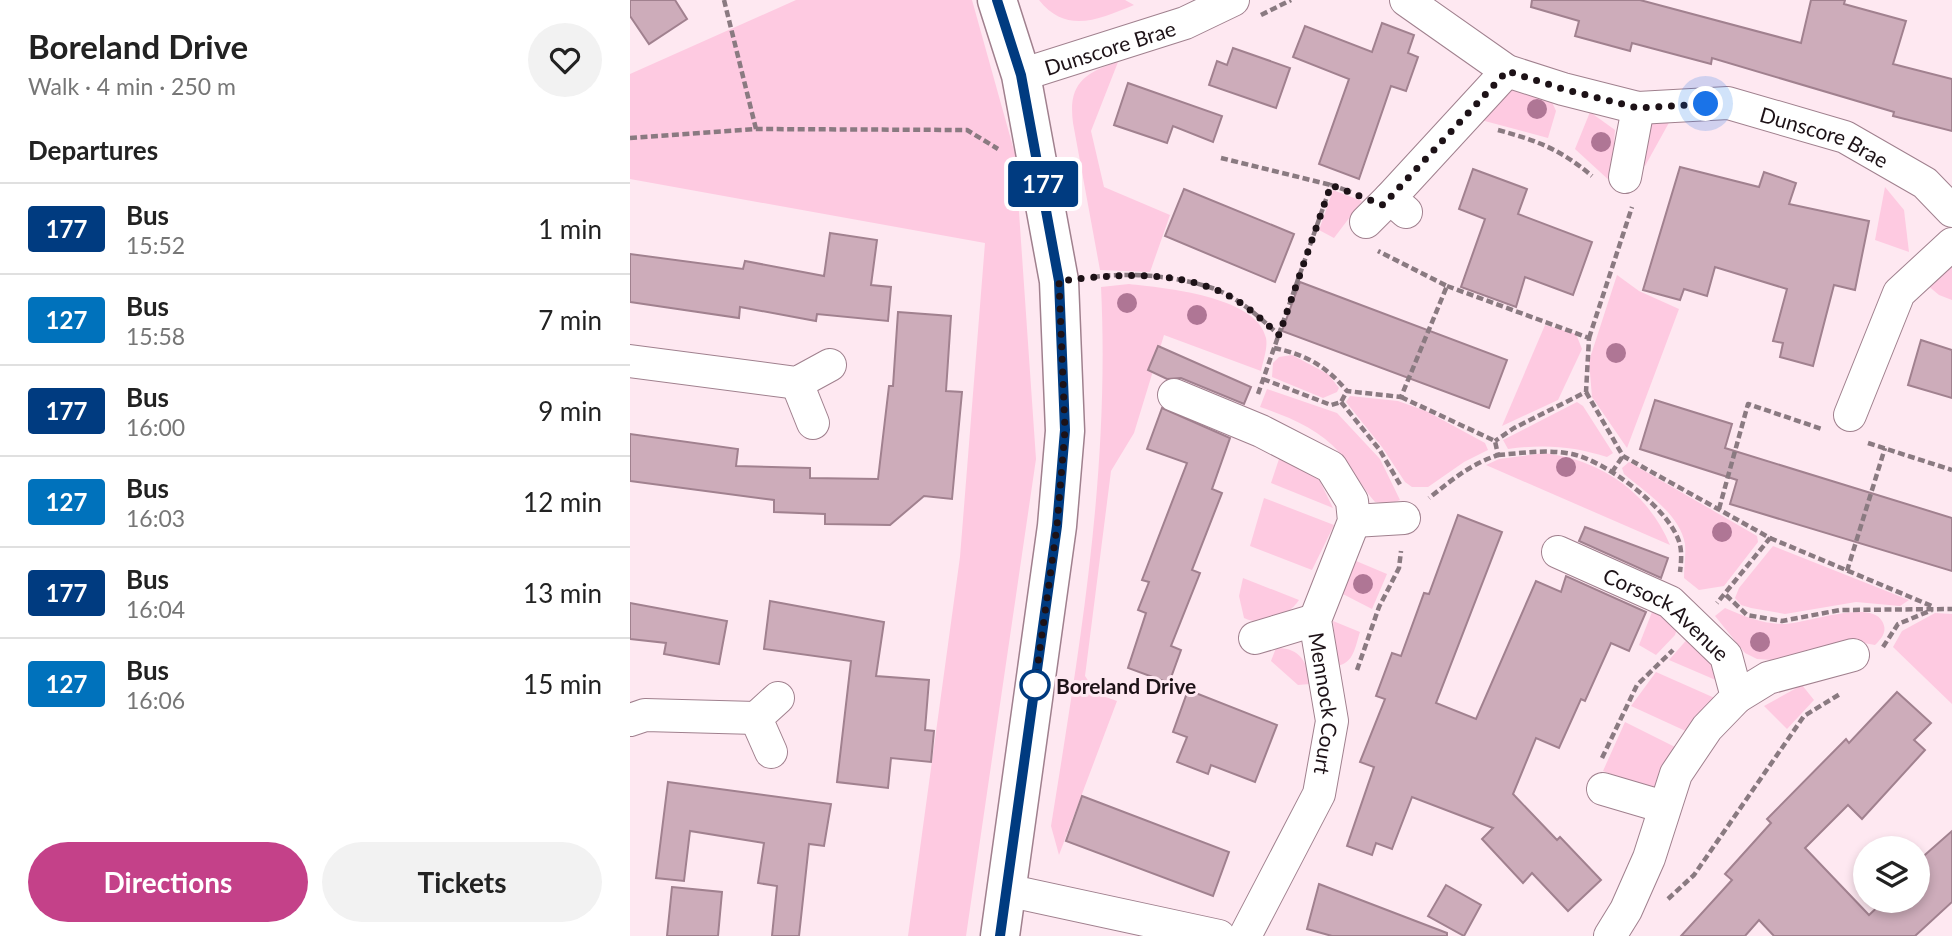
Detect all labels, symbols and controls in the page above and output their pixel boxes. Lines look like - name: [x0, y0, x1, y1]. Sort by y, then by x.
- street label: Dunscore Brae: [1041, 14, 1178, 79]
- button: heart: [528, 23, 602, 97]
- text: Boreland Drive: [28, 26, 248, 66]
- text: Walk · 4 min · 250 m: [28, 72, 236, 100]
- your location: [1688, 86, 1723, 121]
- street label: Dunscore Brae: [1757, 101, 1893, 172]
- text: Departures: [28, 134, 158, 166]
- line badge: 177: [1003, 161, 1083, 207]
- text: 177: [1022, 169, 1064, 198]
- text: Bus: [126, 199, 169, 231]
- text: 1 min: [538, 213, 602, 245]
- text: 177: [46, 214, 87, 243]
- text: 15:52: [126, 231, 185, 259]
- text: Bus: [126, 290, 169, 322]
- text: 7 min: [538, 304, 602, 336]
- text: 127: [46, 305, 87, 334]
- text: 15:58: [126, 322, 185, 350]
- text: Bus: [126, 381, 169, 413]
- text: 9 min: [538, 395, 602, 427]
- text: 177: [46, 396, 87, 425]
- text: 16:00: [126, 413, 185, 441]
- text: Bus: [126, 472, 169, 504]
- text: 12 min: [523, 486, 602, 518]
- text: 127: [46, 487, 87, 516]
- text: 16:03: [126, 504, 185, 532]
- street label: Corsock Avenue: [1600, 562, 1735, 665]
- text: Bus: [126, 563, 169, 595]
- text: 13 min: [523, 577, 602, 609]
- text: 177: [46, 578, 87, 607]
- text: 16:04: [126, 595, 185, 623]
- street label: Mennock Court: [1305, 630, 1345, 777]
- text: Bus: [126, 654, 169, 686]
- text: 15 min: [523, 668, 602, 700]
- text: 127: [46, 669, 87, 698]
- marker: Boreland Drive: [1020, 670, 1050, 700]
- place label: Boreland Drive: [1056, 673, 1196, 698]
- text: 16:06: [126, 686, 185, 714]
- map controls: [1853, 836, 1930, 913]
- button: layers: [1853, 836, 1930, 913]
- button: Directions: [28, 842, 308, 922]
- button: Tickets: [322, 842, 602, 922]

